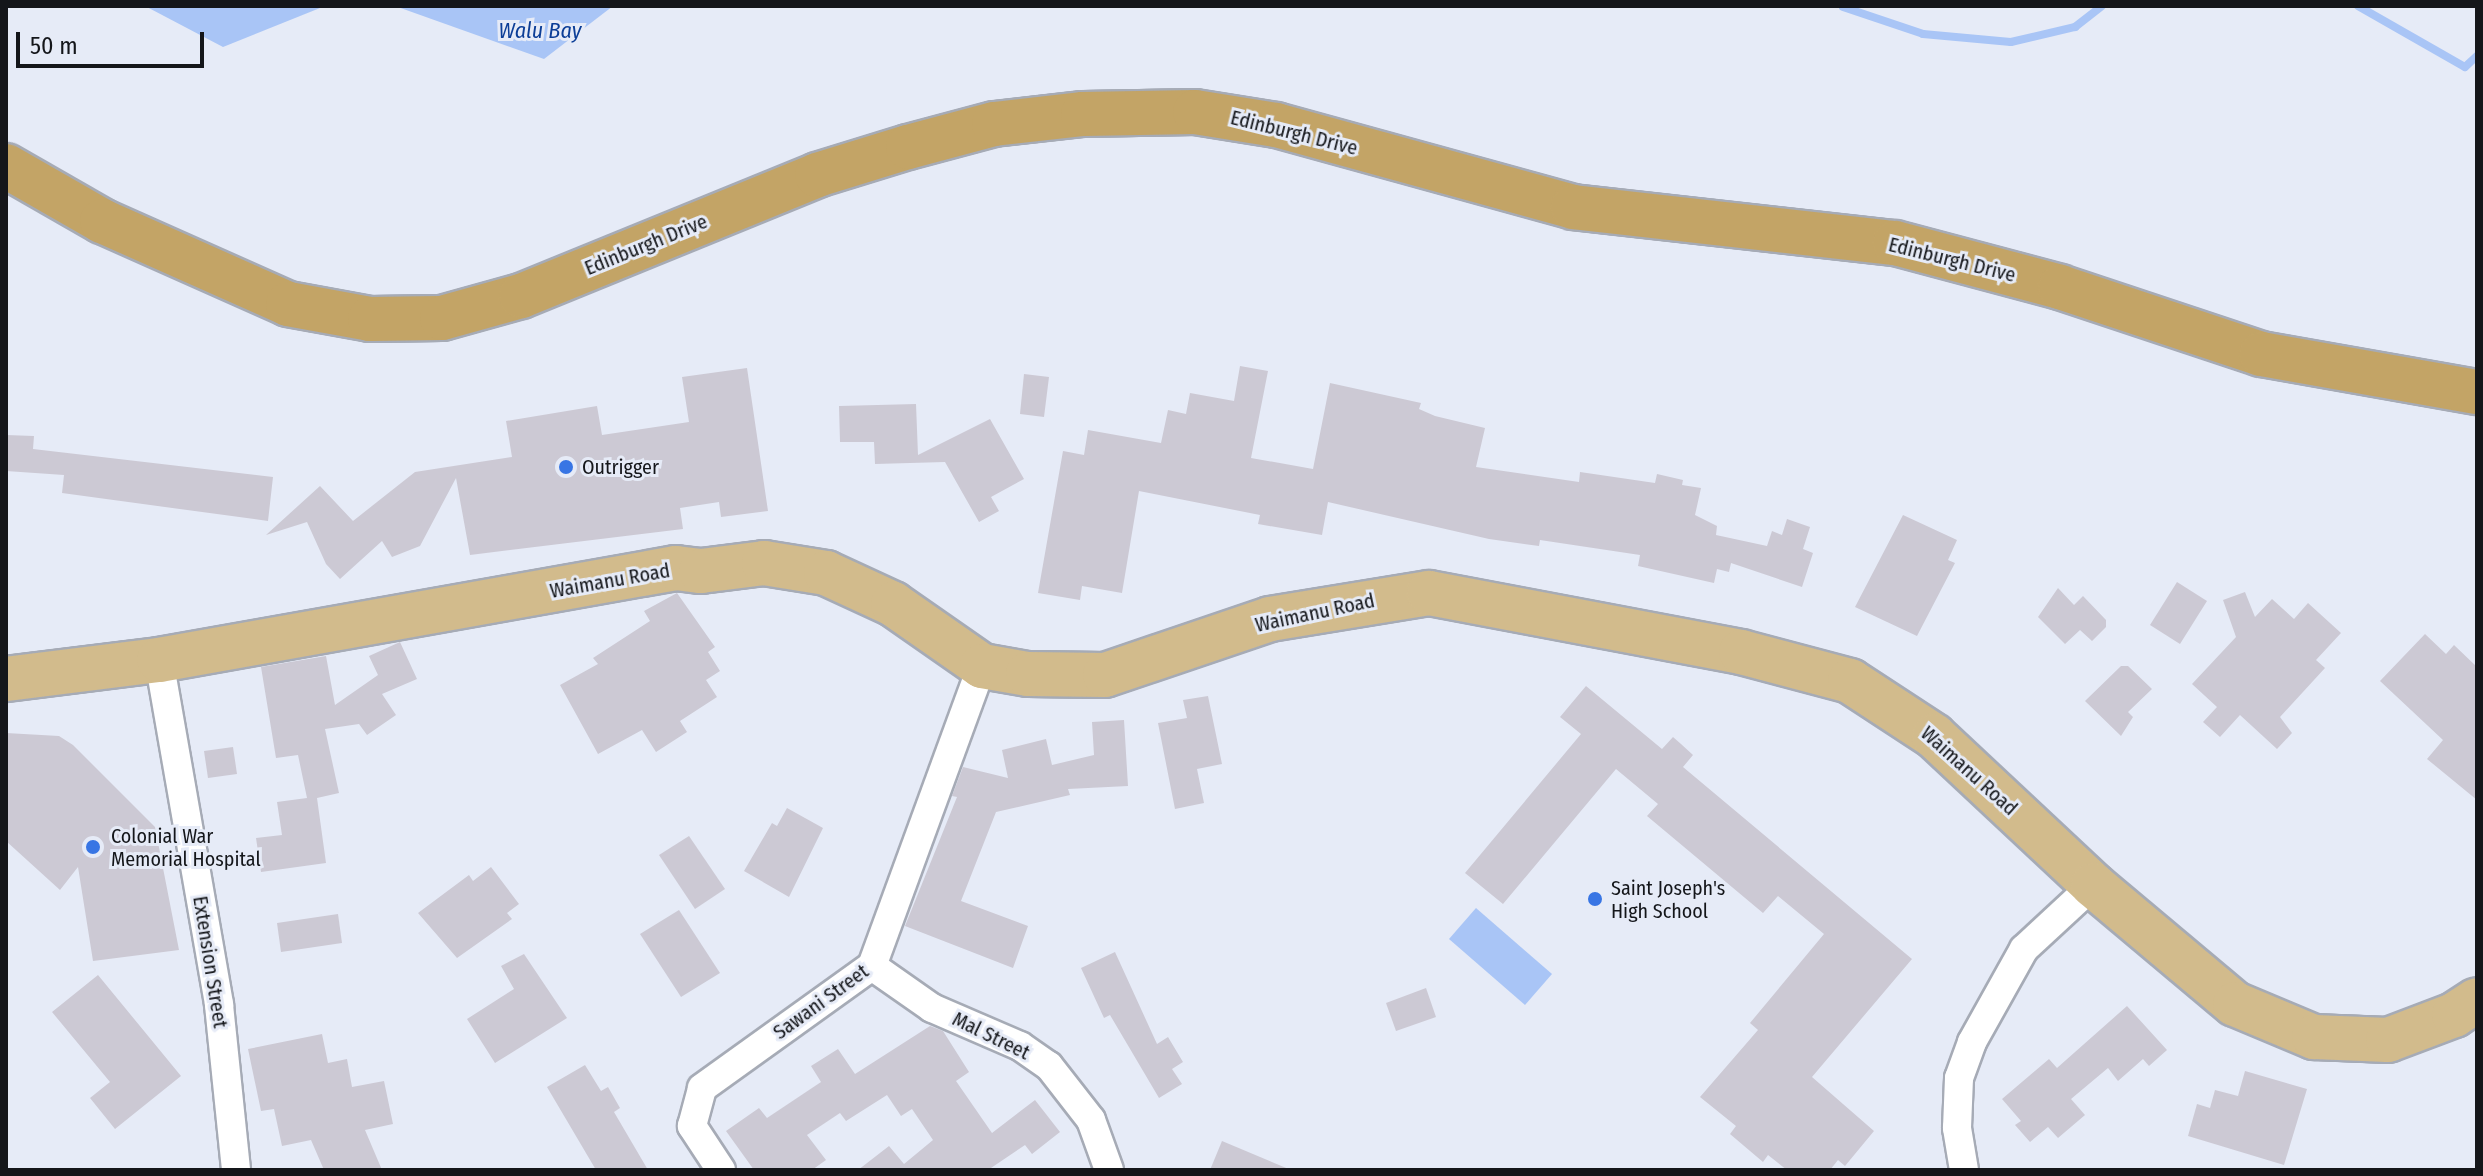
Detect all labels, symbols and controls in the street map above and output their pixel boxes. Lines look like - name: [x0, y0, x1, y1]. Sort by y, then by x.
- scale bar: [20, 16, 208, 66]
- water label: Walu Bay: [499, 18, 581, 44]
- text: 50 m: [30, 32, 78, 60]
- street label: Edinburgh Drive: [1228, 106, 1360, 160]
- street label: Edinburgh Drive: [581, 210, 711, 280]
- street label: Edinburgh Drive: [1886, 233, 2018, 287]
- place label: Outrigger: [582, 455, 659, 479]
- marker: Outrigger: [557, 458, 575, 476]
- street label: Waimanu Road: [548, 559, 672, 603]
- street label: Waimanu Road: [1253, 589, 1377, 637]
- street label: Waimanu Road: [1916, 721, 2022, 821]
- place label: Colonial War Memorial Hospital: [111, 824, 261, 871]
- marker: Colonial War Memorial Hospital: [82, 836, 104, 858]
- place label: Saint Joseph's High School: [1611, 876, 1725, 923]
- marker: Saint Joseph's High School: [1586, 890, 1604, 908]
- street label: Extension Street: [188, 894, 232, 1030]
- street label: Sawani Street: [769, 959, 873, 1045]
- street label: Mal Street: [948, 1007, 1034, 1065]

